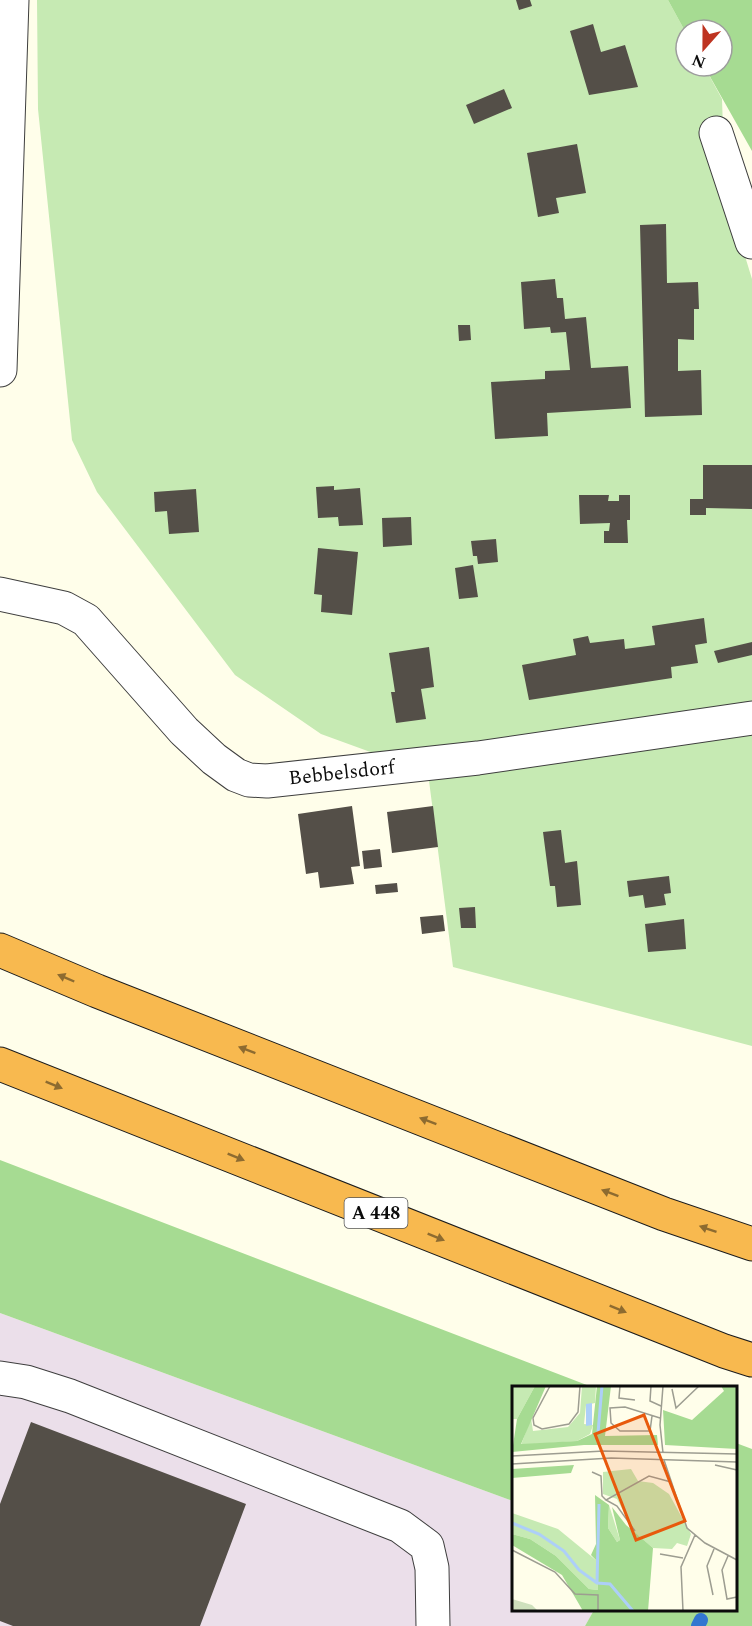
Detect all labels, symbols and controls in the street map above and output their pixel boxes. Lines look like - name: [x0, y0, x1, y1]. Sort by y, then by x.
- north arrow: [674, 18, 734, 78]
- text: N: [689, 48, 709, 75]
- street label: Bebbelsdorf: [287, 752, 399, 794]
- one-way arrow: [56, 973, 74, 983]
- one-way arrow: [237, 1045, 255, 1055]
- one-way arrow: [46, 1081, 64, 1091]
- one-way arrow: [419, 1116, 437, 1126]
- one-way arrow: [227, 1152, 245, 1162]
- one-way arrow: [600, 1188, 618, 1198]
- road number: A 448: [344, 1198, 407, 1228]
- one-way arrow: [699, 1224, 717, 1234]
- one-way arrow: [428, 1232, 446, 1242]
- one-way arrow: [609, 1304, 627, 1314]
- inset map: [512, 1386, 737, 1611]

